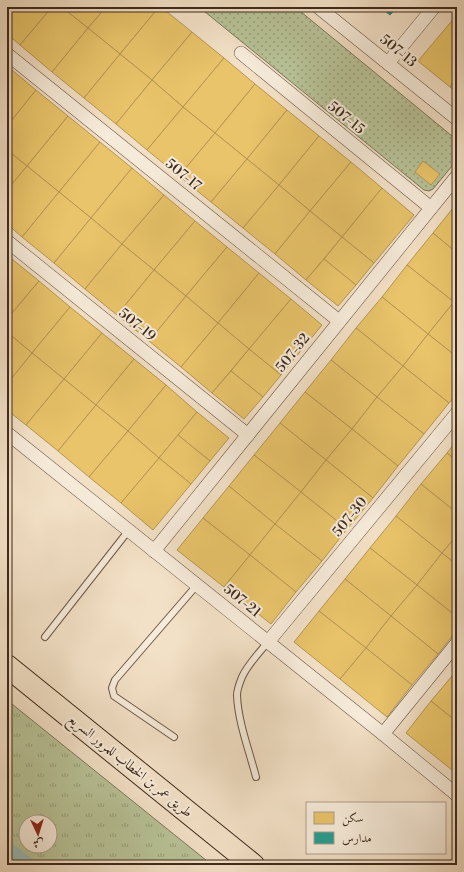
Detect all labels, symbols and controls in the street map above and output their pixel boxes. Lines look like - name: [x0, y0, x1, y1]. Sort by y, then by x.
- street label: 507-13: [376, 31, 420, 72]
- street label: 507-15: [324, 98, 368, 139]
- street label: 507-17: [161, 155, 205, 195]
- street label: 507-19: [115, 304, 159, 346]
- street label: 507-32: [272, 330, 314, 376]
- street label: 507-30: [329, 493, 371, 541]
- street label: 507-21: [220, 580, 264, 622]
- street label: طريق عمر بن الخطاب للمرور السريع: [61, 710, 196, 825]
- legend: [306, 802, 446, 854]
- text: سكن: [342, 811, 363, 827]
- north arrow: [18, 814, 58, 854]
- text: مدارس: [342, 831, 372, 846]
- text: ش: [33, 836, 45, 850]

